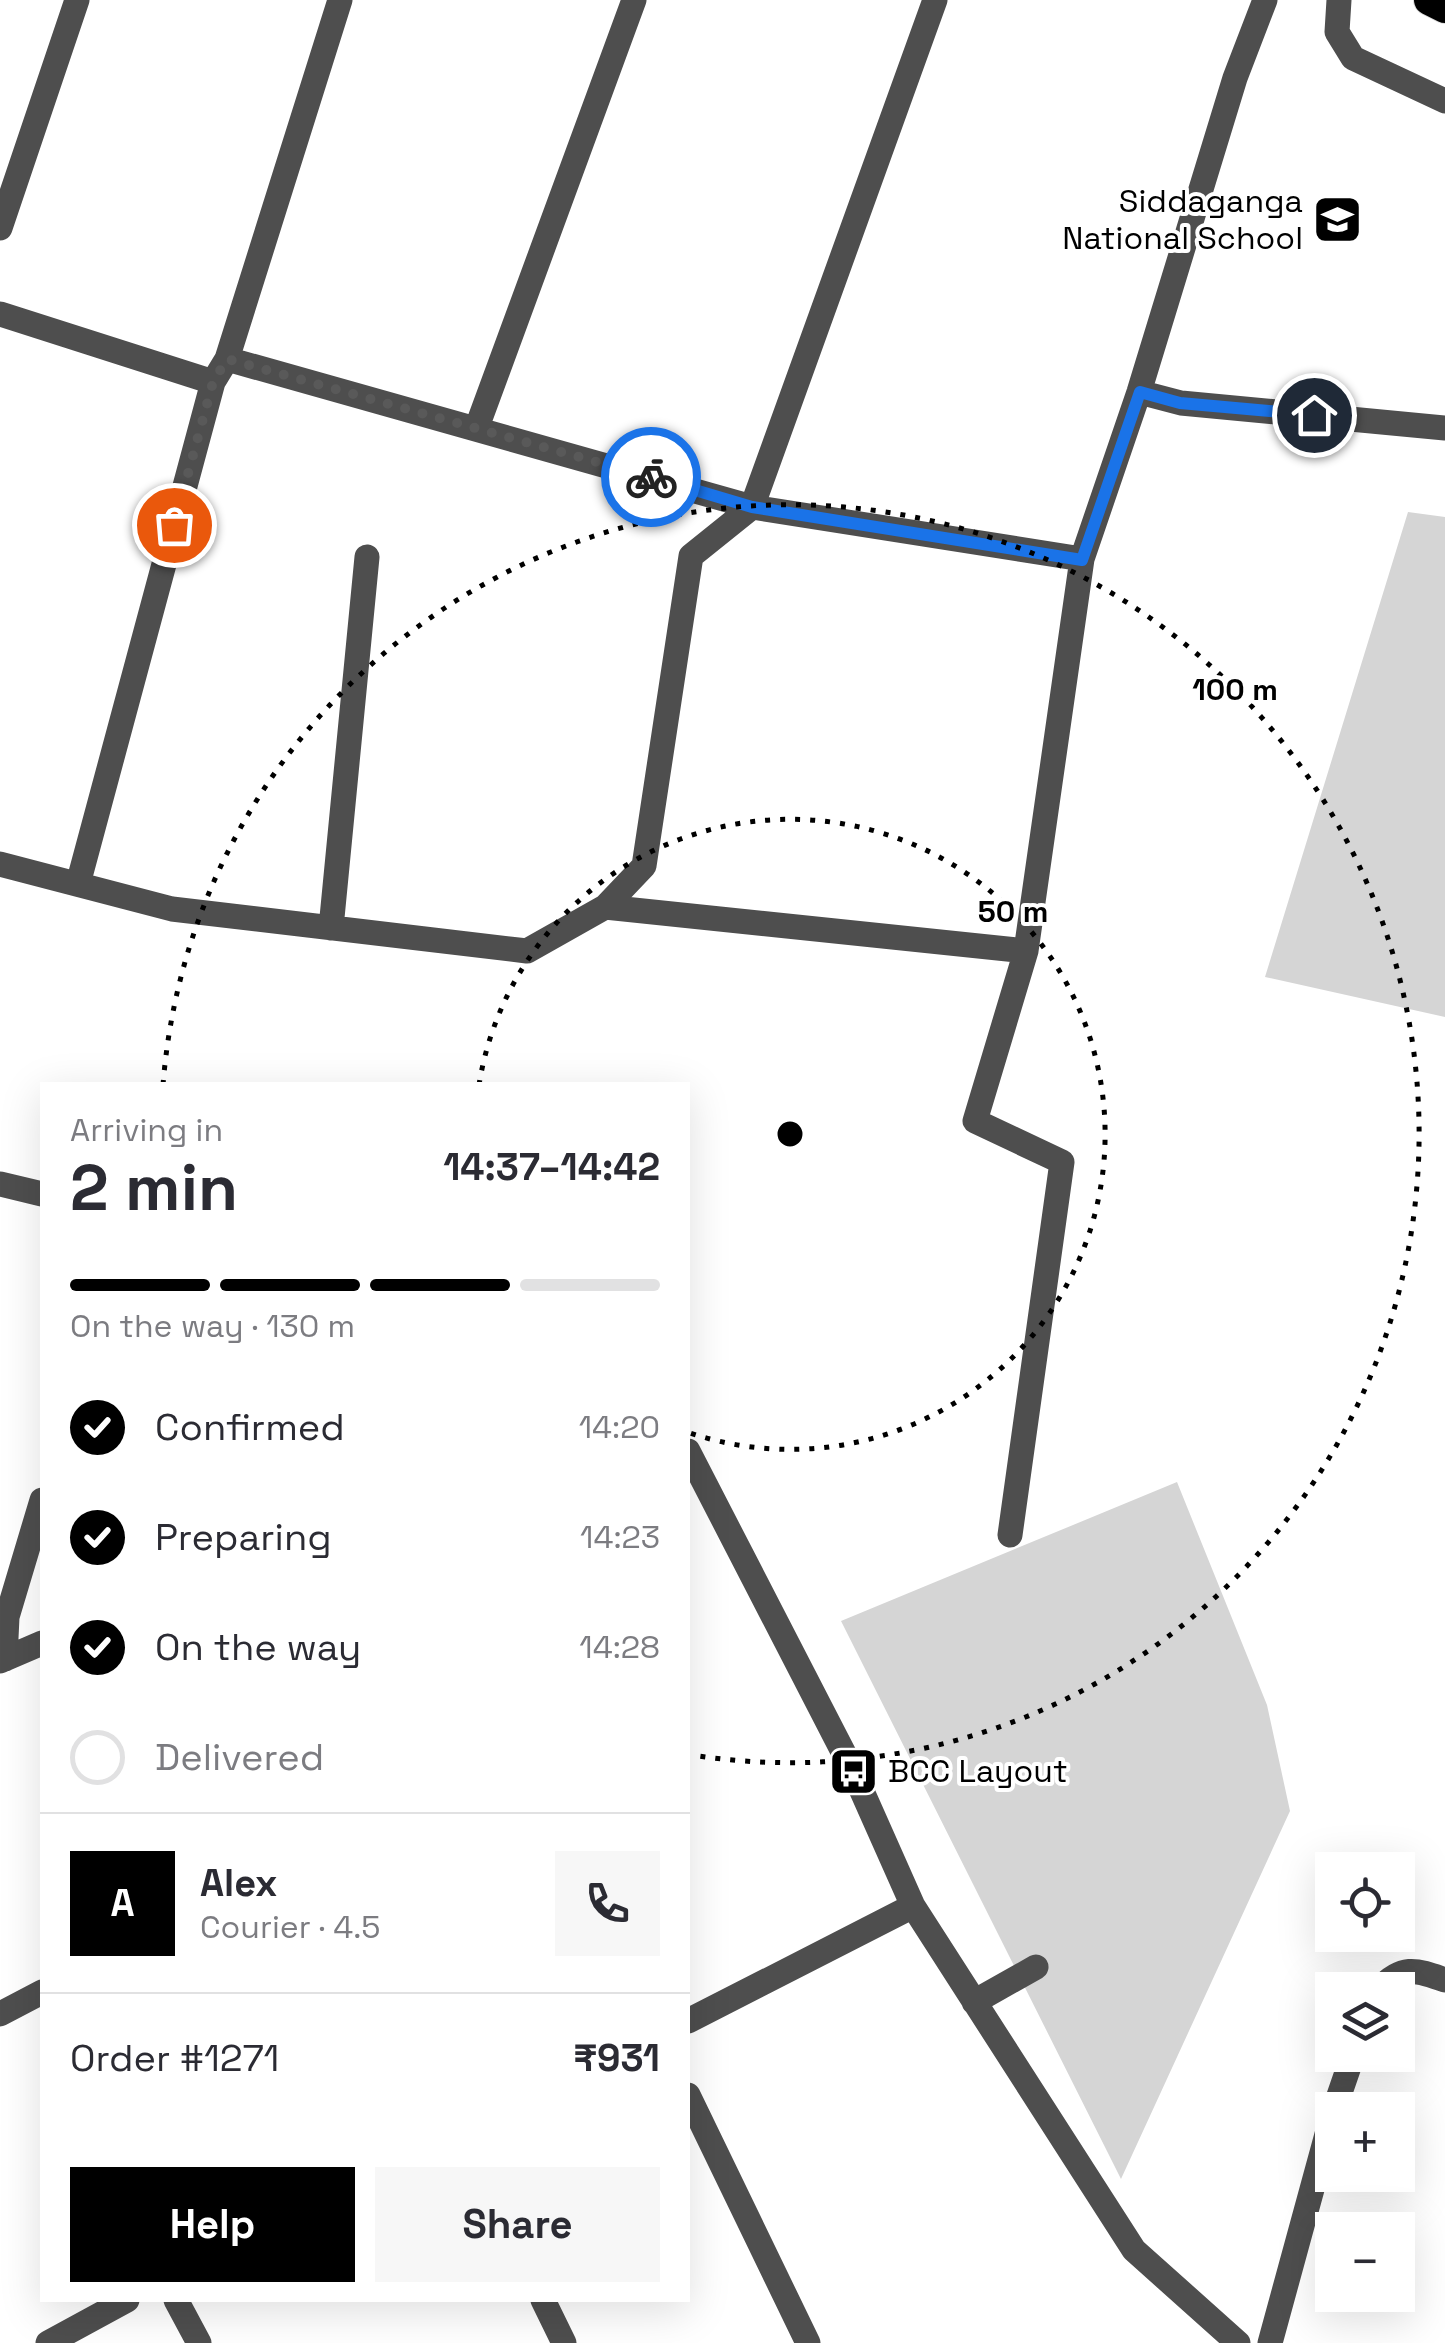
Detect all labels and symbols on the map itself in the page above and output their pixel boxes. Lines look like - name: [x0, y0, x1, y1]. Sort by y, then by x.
- place label: Siddaganga National School: [1062, 181, 1303, 258]
- school or university icon: Siddaganga National School: [1312, 193, 1364, 245]
- pin: [1272, 373, 1357, 458]
- courier: [601, 427, 701, 527]
- pin: [132, 483, 217, 568]
- text: 100 m: [1192, 670, 1278, 709]
- text: 50 m: [978, 892, 1048, 931]
- centre of rings: [772, 1116, 808, 1152]
- bus stop icon: BCC Layout: [827, 1745, 879, 1797]
- place label: BCC Layout: [888, 1751, 1068, 1791]

